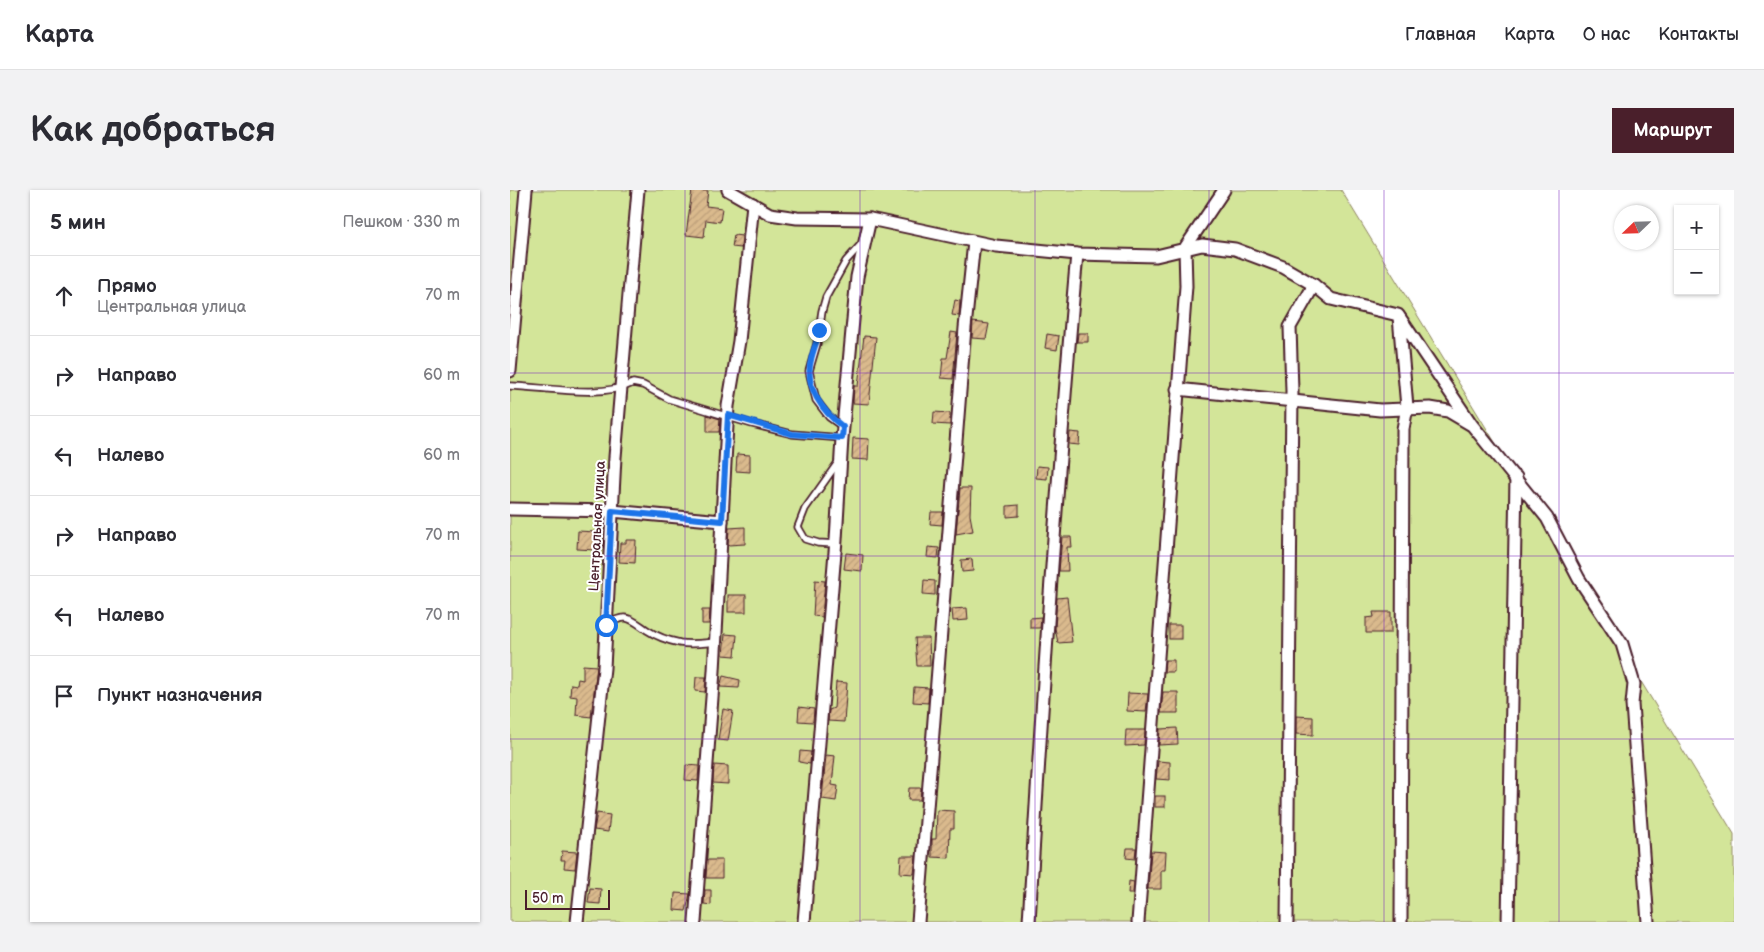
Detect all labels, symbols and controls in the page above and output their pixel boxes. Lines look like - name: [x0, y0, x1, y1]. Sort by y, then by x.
- text: Карта: [25, 20, 94, 49]
- text: Главная: [1405, 24, 1476, 45]
- text: Карта: [1504, 24, 1555, 45]
- text: О нас: [1583, 24, 1630, 45]
- text: Контакты: [1658, 24, 1739, 45]
- button: Маршрут: [1612, 108, 1734, 153]
- text: Как добраться: [30, 109, 276, 152]
- north arrow: [1614, 205, 1659, 250]
- map controls: [1674, 205, 1719, 295]
- button: +: [1674, 205, 1719, 250]
- text: 5 мин: [50, 210, 106, 235]
- text: Пешком · 330 m: [343, 213, 460, 232]
- button: −: [1674, 250, 1719, 295]
- text: Прямо: [97, 275, 157, 298]
- icon: ahead: [50, 282, 78, 310]
- text: 70 m: [425, 286, 460, 305]
- text: Центральная улица: [97, 298, 246, 317]
- route end: [808, 319, 831, 342]
- icon: right: [50, 362, 78, 390]
- text: Направо: [97, 364, 177, 387]
- text: 60 m: [423, 366, 460, 385]
- icon: left: [50, 442, 78, 470]
- text: Налево: [97, 444, 164, 467]
- text: 60 m: [423, 446, 460, 465]
- street label: Центральная улица: [585, 460, 609, 592]
- icon: right: [50, 522, 78, 550]
- text: Направо: [97, 524, 177, 547]
- text: 70 m: [425, 526, 460, 545]
- icon: left: [50, 602, 78, 630]
- text: Налево: [97, 604, 164, 627]
- text: 70 m: [425, 606, 460, 625]
- route start: [595, 614, 618, 637]
- icon: arrive: [50, 682, 78, 710]
- text: Пункт назначения: [97, 684, 262, 707]
- scale bar: [525, 887, 610, 910]
- text: 50 m: [532, 890, 564, 907]

